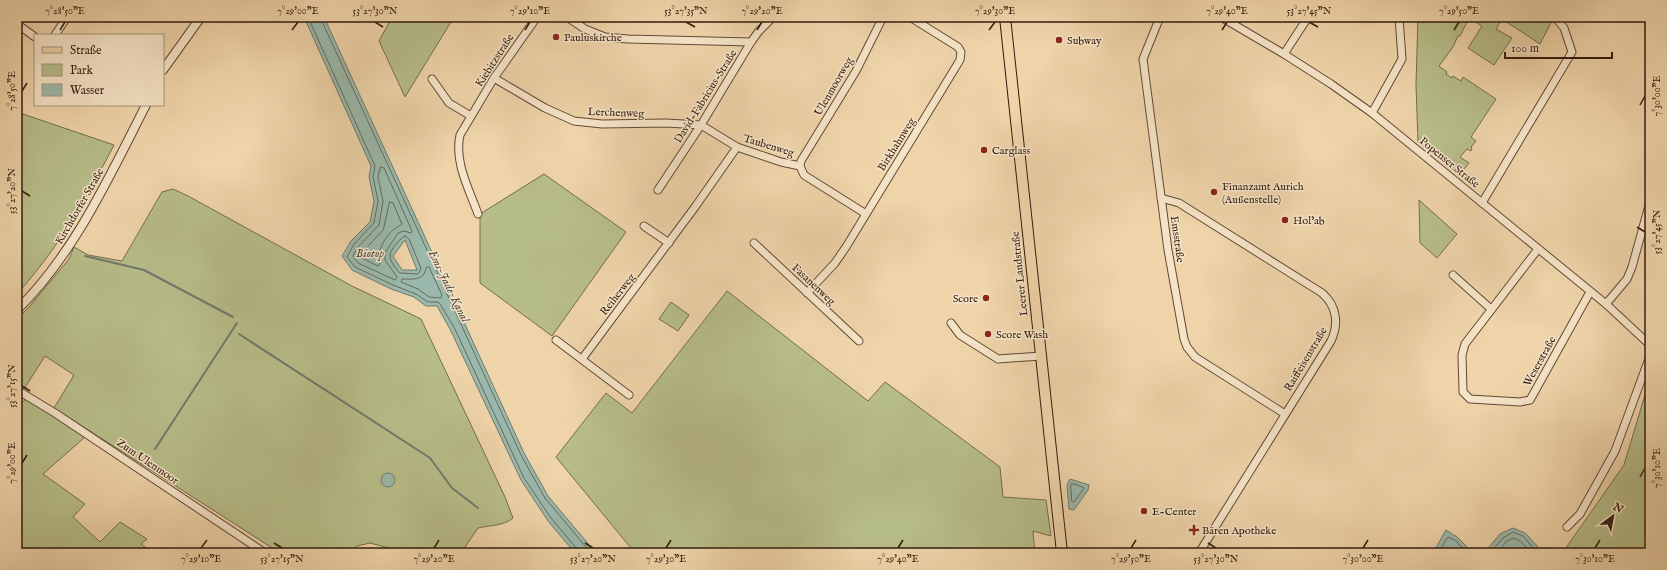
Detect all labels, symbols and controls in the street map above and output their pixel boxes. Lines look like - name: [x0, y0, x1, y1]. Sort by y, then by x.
- text: 7°28'50"E: [45, 5, 85, 18]
- text: 7°29'00"E: [277, 5, 319, 18]
- text: 53°27'30"N: [353, 5, 398, 18]
- text: 7°29'10"E: [510, 5, 550, 18]
- text: 53°27'35"N: [664, 5, 708, 18]
- text: 7°29'20"E: [741, 5, 783, 18]
- text: 7°29'30"E: [975, 5, 1015, 18]
- text: 7°29'40"E: [1206, 5, 1248, 18]
- text: 53°27'45"N: [1287, 5, 1332, 18]
- text: 7°29'50"E: [1439, 5, 1479, 18]
- street label: Kiebitzstraße: [472, 31, 517, 90]
- place label: Pauluskirche: [564, 31, 622, 45]
- marker: Pauluskirche: [551, 32, 561, 42]
- legend: [34, 34, 164, 106]
- place label: Subway: [1067, 34, 1102, 48]
- scale bar: [1505, 34, 1612, 60]
- marker: Subway: [1054, 35, 1064, 45]
- text: 100 m: [1511, 41, 1539, 56]
- text: Straße: [70, 43, 102, 58]
- street label: David-Fabricius-Straße: [671, 47, 740, 146]
- street label: Ulenmoorweg: [811, 54, 857, 118]
- text: Park: [70, 63, 93, 78]
- text: 7°28'50"E: [6, 71, 19, 111]
- text: 7°30'00"E: [1651, 75, 1664, 116]
- text: Wasser: [70, 83, 105, 98]
- street label: Lerchenweg: [587, 105, 645, 121]
- street label: Birkhahnweg: [875, 114, 919, 174]
- street label: Taubenweg: [742, 132, 797, 161]
- street label: Popenser Straße: [1417, 134, 1482, 191]
- place label: Carglass: [992, 144, 1030, 158]
- marker: Carglass: [979, 145, 989, 155]
- street label: Kirchdorfer Straße: [52, 166, 107, 247]
- text: 53°27'20"N: [6, 168, 19, 214]
- place label: Finanzamt Aurich (Außenstelle): [1222, 180, 1304, 207]
- marker: Finanzamt Aurich (Außenstelle): [1209, 187, 1219, 197]
- text: 53°27'45"N: [1651, 209, 1664, 254]
- place label: Hol'ab: [1293, 214, 1325, 228]
- street label: Emsstraße: [1167, 215, 1187, 263]
- marker: Hol'ab: [1280, 215, 1290, 225]
- street label: Leerer Landstraße: [1009, 231, 1031, 317]
- water label: Biotop: [356, 246, 384, 261]
- water label: Ems-Jade-Kanal: [424, 247, 473, 326]
- street label: Fasanenweg: [788, 261, 839, 309]
- street label: Reiherweg: [597, 270, 639, 318]
- place label: Score: [953, 292, 978, 306]
- marker: Score: [981, 293, 991, 303]
- street label: Raiffeisenstraße: [1281, 325, 1331, 394]
- place label: Score Wash: [996, 328, 1048, 342]
- marker: Score Wash: [983, 329, 993, 339]
- street label: Weserstraße: [1520, 334, 1559, 389]
- text: 53°27'15"N: [6, 364, 19, 408]
- street label: Zum Ulenmoor: [114, 436, 181, 488]
- text: 7°29'00"E: [6, 442, 19, 484]
- text: 7°30'10"E: [1651, 448, 1664, 488]
- north arrow: [1593, 496, 1633, 536]
- text: N: [1609, 499, 1626, 517]
- place label: E-Center: [1152, 505, 1196, 519]
- marker: E-Center: [1139, 506, 1149, 516]
- place label: Bären Apotheke: [1202, 524, 1276, 538]
- marker: Bären Apotheke: [1189, 525, 1199, 535]
- text: 7°29'10"E: [181, 553, 221, 566]
- text: 53°27'15"N: [260, 553, 304, 566]
- text: 7°29'20"E: [413, 553, 455, 566]
- text: 53°27'20"N: [570, 553, 616, 566]
- text: 7°29'30"E: [646, 553, 686, 566]
- text: 7°29'40"E: [877, 553, 919, 566]
- text: 7°29'50"E: [1111, 553, 1151, 566]
- text: 53°27'30"N: [1194, 553, 1239, 566]
- text: 7°30'00"E: [1343, 553, 1384, 566]
- text: 7°30'10"E: [1575, 553, 1615, 566]

